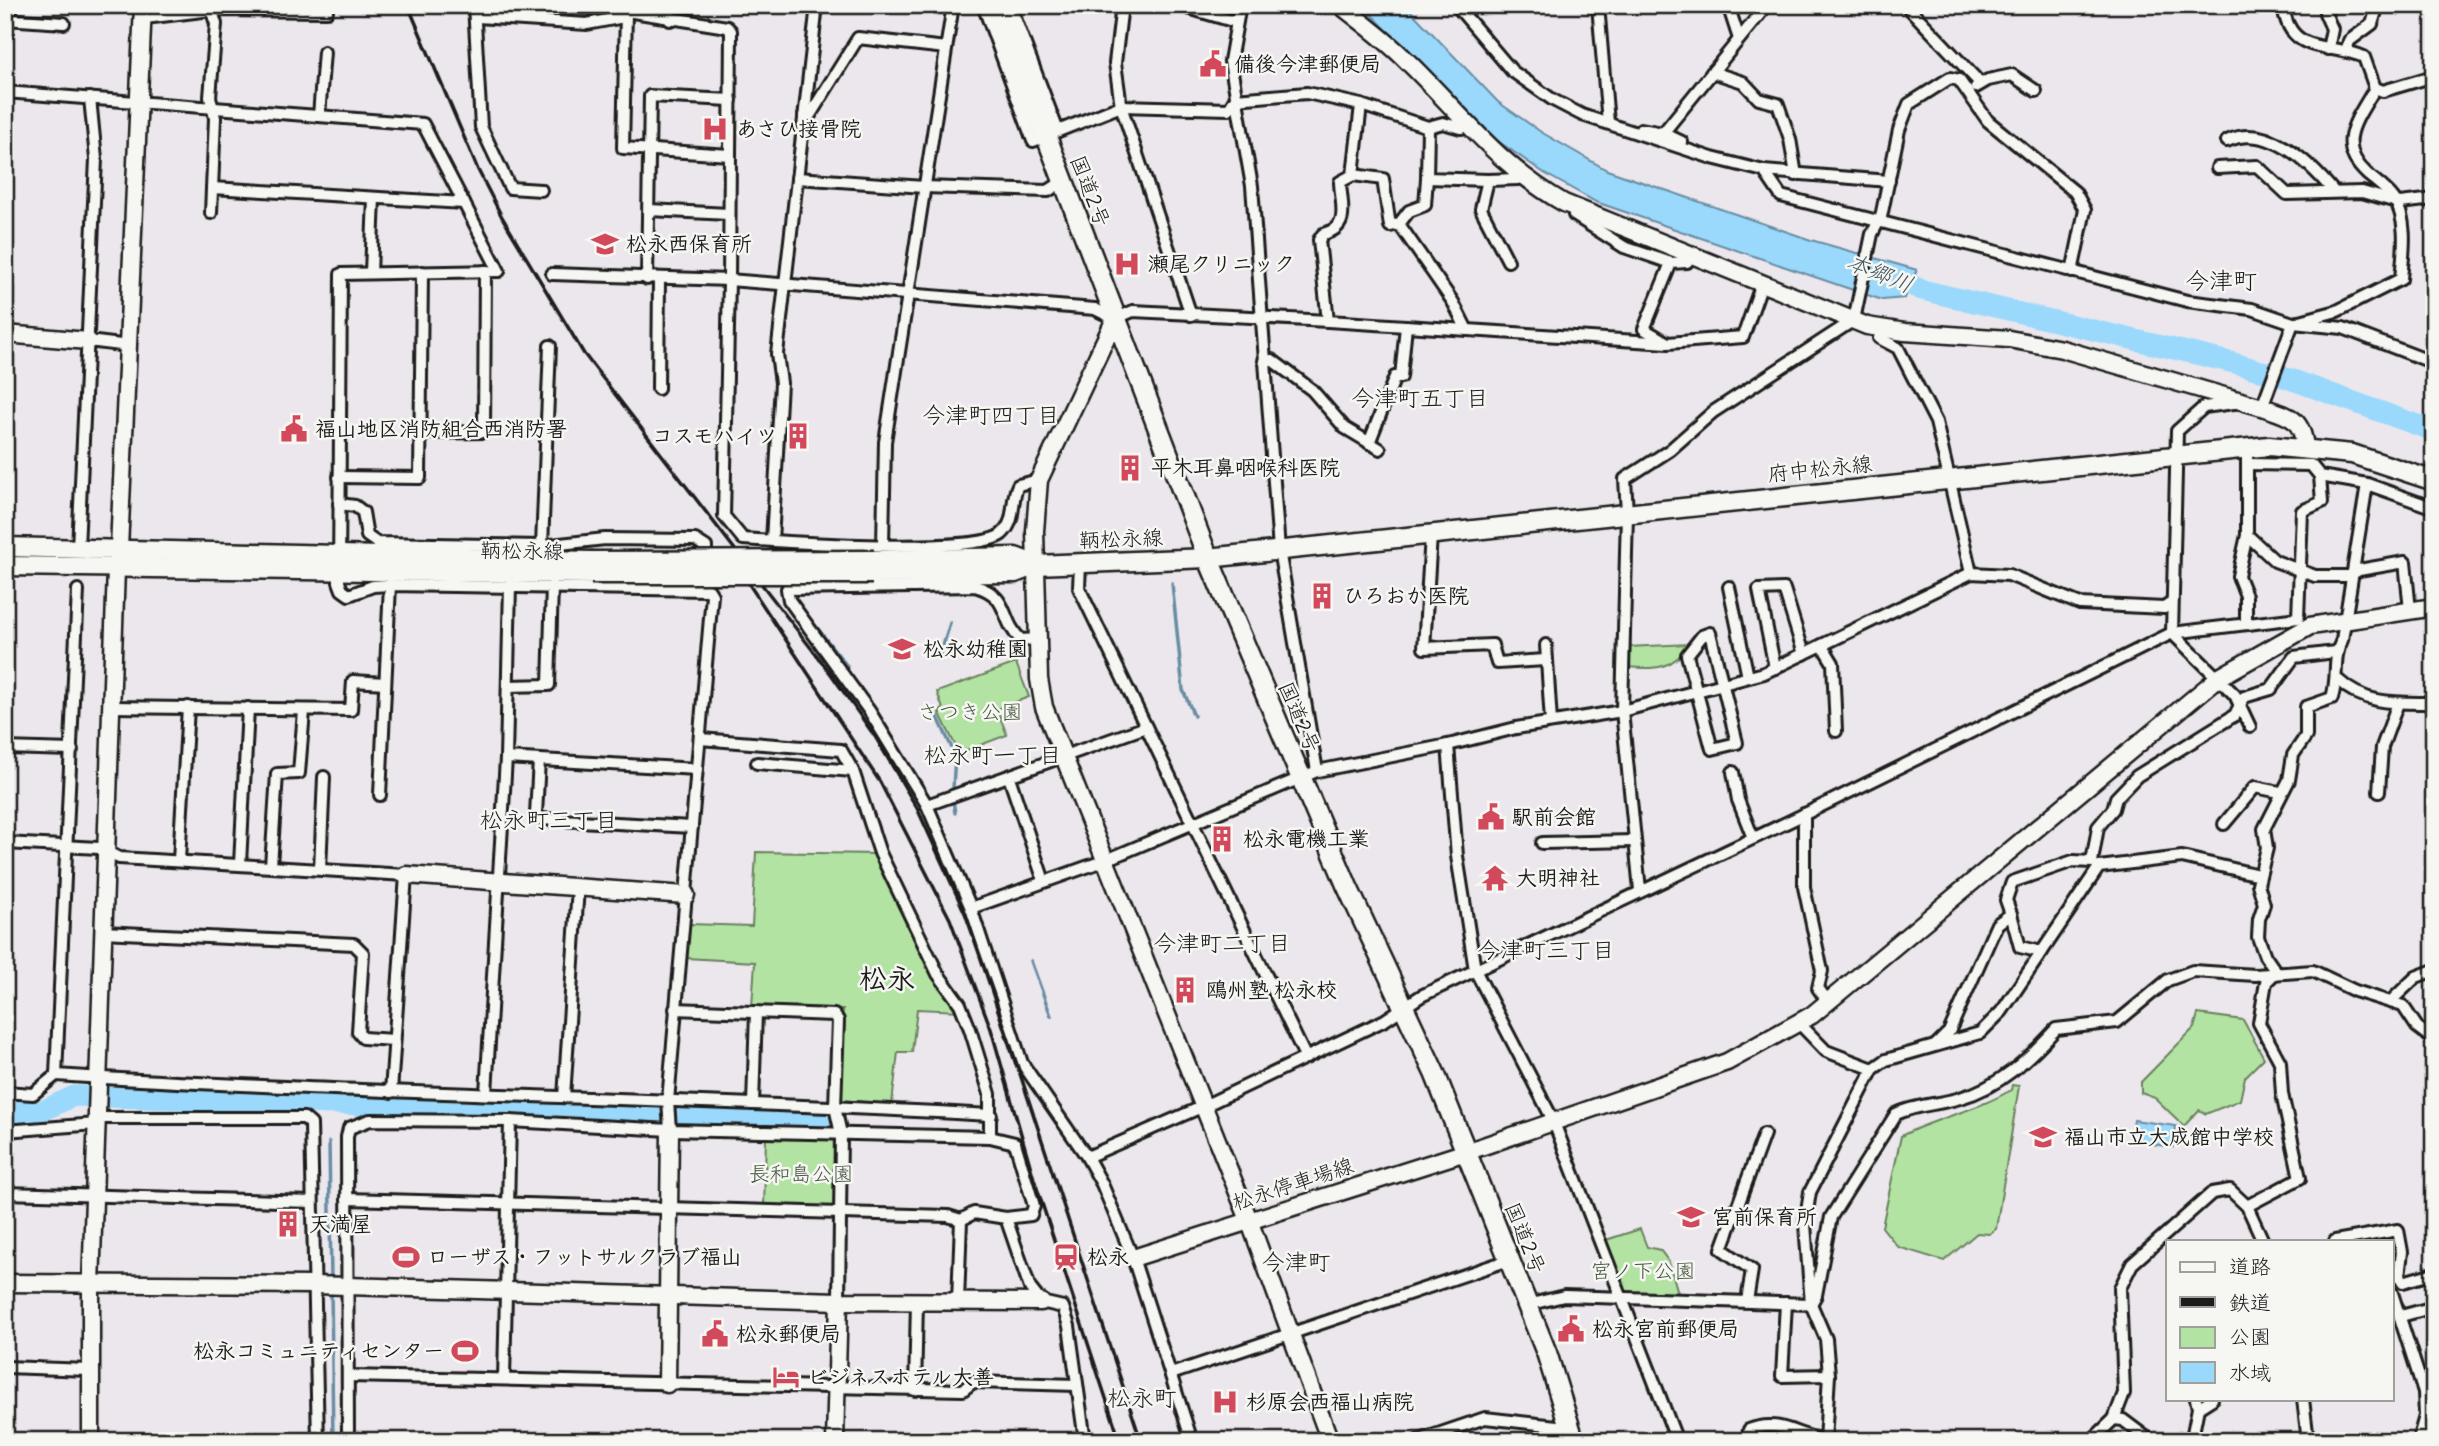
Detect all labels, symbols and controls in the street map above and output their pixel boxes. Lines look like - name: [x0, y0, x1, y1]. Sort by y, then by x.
- public building icon: 備後今津郵便局: [1198, 49, 1228, 79]
- place label: 備後今津郵便局: [1234, 50, 1381, 77]
- hospital icon: あさひ接骨院: [700, 114, 730, 144]
- place label: あさひ接骨院: [736, 115, 861, 142]
- street label: 国道2号: [1065, 151, 1116, 230]
- school or university icon: 松永西保育所: [590, 229, 620, 259]
- place label: 松永西保育所: [626, 230, 752, 257]
- water label: 本郷川: [1843, 246, 1918, 299]
- hospital icon: 瀬尾クリニック: [1112, 249, 1142, 279]
- place label: 瀬尾クリニック: [1148, 250, 1295, 277]
- district label: 今津町: [2185, 265, 2257, 295]
- district label: 今津町五丁目: [1351, 383, 1489, 412]
- district label: 今津町四丁目: [922, 400, 1060, 429]
- public building icon: 福山地区消防組合西消防署: [279, 414, 309, 444]
- place label: 福山地区消防組合西消防署: [315, 415, 567, 442]
- building icon: コスモハイツ: [783, 421, 813, 451]
- place label: コスモハイツ: [652, 422, 777, 449]
- street label: 府中松永線: [1766, 450, 1874, 487]
- building icon: 平木耳鼻咽喉科医院: [1115, 453, 1145, 483]
- place label: 平木耳鼻咽喉科医院: [1151, 454, 1340, 481]
- street label: 鞆松永線: [1079, 524, 1163, 553]
- street label: 鞆松永線: [480, 536, 564, 565]
- building icon: ひろおか医院: [1307, 581, 1337, 611]
- place label: ひろおか医院: [1343, 582, 1469, 609]
- school or university icon: 松永幼稚園: [887, 634, 917, 664]
- place label: 松永幼稚園: [923, 635, 1028, 662]
- street label: 国道2号: [1272, 677, 1326, 756]
- park label: さつき公園: [918, 698, 1023, 725]
- district label: 松永町一丁目: [924, 740, 1062, 769]
- public building icon: 駅前会館: [1476, 802, 1506, 832]
- place label: 駅前会館: [1512, 803, 1596, 830]
- district label: 松永町三丁目: [480, 805, 618, 834]
- building icon: 松永電機工業: [1207, 824, 1237, 854]
- place label: 松永電機工業: [1243, 825, 1369, 852]
- temple icon: 大明神社: [1480, 863, 1510, 893]
- place label: 大明神社: [1516, 864, 1600, 891]
- district label: 今津町二丁目: [1153, 928, 1291, 957]
- district label: 今津町三丁目: [1477, 935, 1615, 964]
- district label: 松永: [859, 960, 915, 996]
- building icon: 鴎州塾 松永校: [1170, 975, 1200, 1005]
- place label: 鴎州塾 松永校: [1206, 976, 1337, 1003]
- school or university icon: 福山市立大成館中学校: [2028, 1122, 2058, 1152]
- place label: 福山市立大成館中学校: [2064, 1123, 2274, 1150]
- street label: 松永停車場線: [1229, 1151, 1357, 1216]
- park label: 長和島公園: [749, 1160, 854, 1187]
- street label: 国道2号: [1499, 1198, 1552, 1277]
- school or university icon: 宮前保育所: [1676, 1202, 1706, 1232]
- place label: 宮前保育所: [1712, 1203, 1817, 1230]
- building icon: 天満屋: [273, 1209, 303, 1239]
- place label: 天満屋: [309, 1210, 372, 1237]
- legend: [2166, 1240, 2394, 1400]
- sports icon: ローザス・フットサルクラブ福山: [391, 1242, 421, 1272]
- station icon: 松永: [1051, 1242, 1081, 1272]
- place label: ローザス・フットサルクラブ福山: [427, 1243, 742, 1270]
- place label: 松永: [1087, 1243, 1129, 1270]
- district label: 今津町: [1262, 1247, 1331, 1276]
- text: 道路: [2229, 1253, 2271, 1280]
- park label: 宮ノ下公園: [1591, 1257, 1696, 1284]
- text: 鉄道: [2229, 1289, 2271, 1316]
- public building icon: 松永宮前郵便局: [1556, 1314, 1586, 1344]
- place label: 松永宮前郵便局: [1592, 1315, 1739, 1342]
- public building icon: 松永郵便局: [700, 1319, 730, 1349]
- place label: 松永郵便局: [736, 1320, 841, 1347]
- text: 公園: [2229, 1323, 2271, 1350]
- sports icon: 松永コミュニティセンター: [450, 1336, 480, 1366]
- place label: 松永コミュニティセンター: [193, 1337, 444, 1364]
- text: 水域: [2229, 1359, 2271, 1386]
- hotel icon: ビジネスホテル大善: [771, 1362, 801, 1392]
- place label: ビジネスホテル大善: [807, 1363, 994, 1390]
- district label: 松永町: [1108, 1383, 1177, 1412]
- hospital icon: 杉原会西福山病院: [1210, 1387, 1240, 1417]
- place label: 杉原会西福山病院: [1246, 1388, 1414, 1415]

